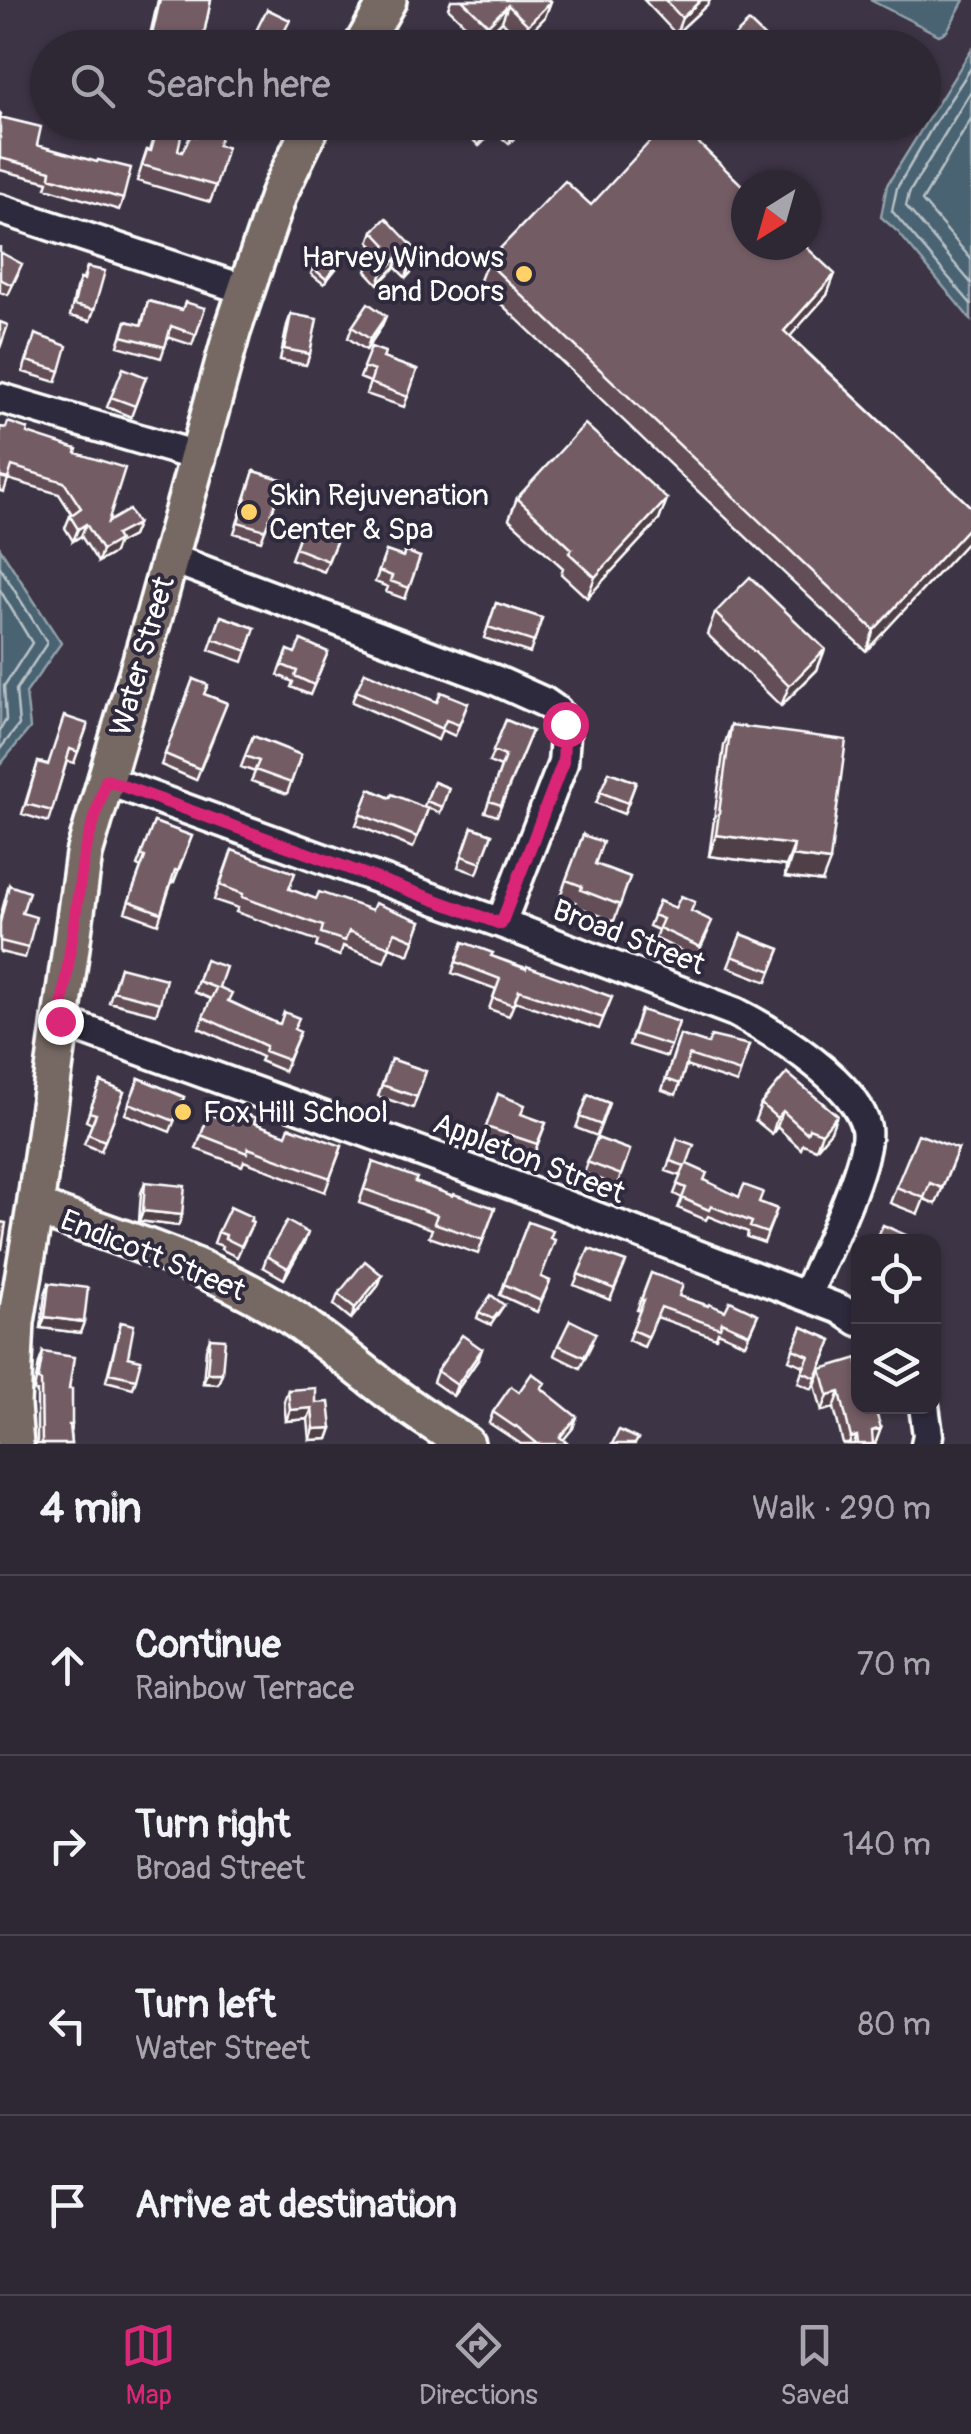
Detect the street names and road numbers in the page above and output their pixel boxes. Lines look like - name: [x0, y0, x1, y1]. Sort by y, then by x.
- street label: Water Street: [102, 571, 183, 740]
- street label: Broad Street: [548, 892, 711, 984]
- street label: Appleton Street: [428, 1105, 631, 1212]
- street label: Endicott Street: [55, 1202, 251, 1310]

